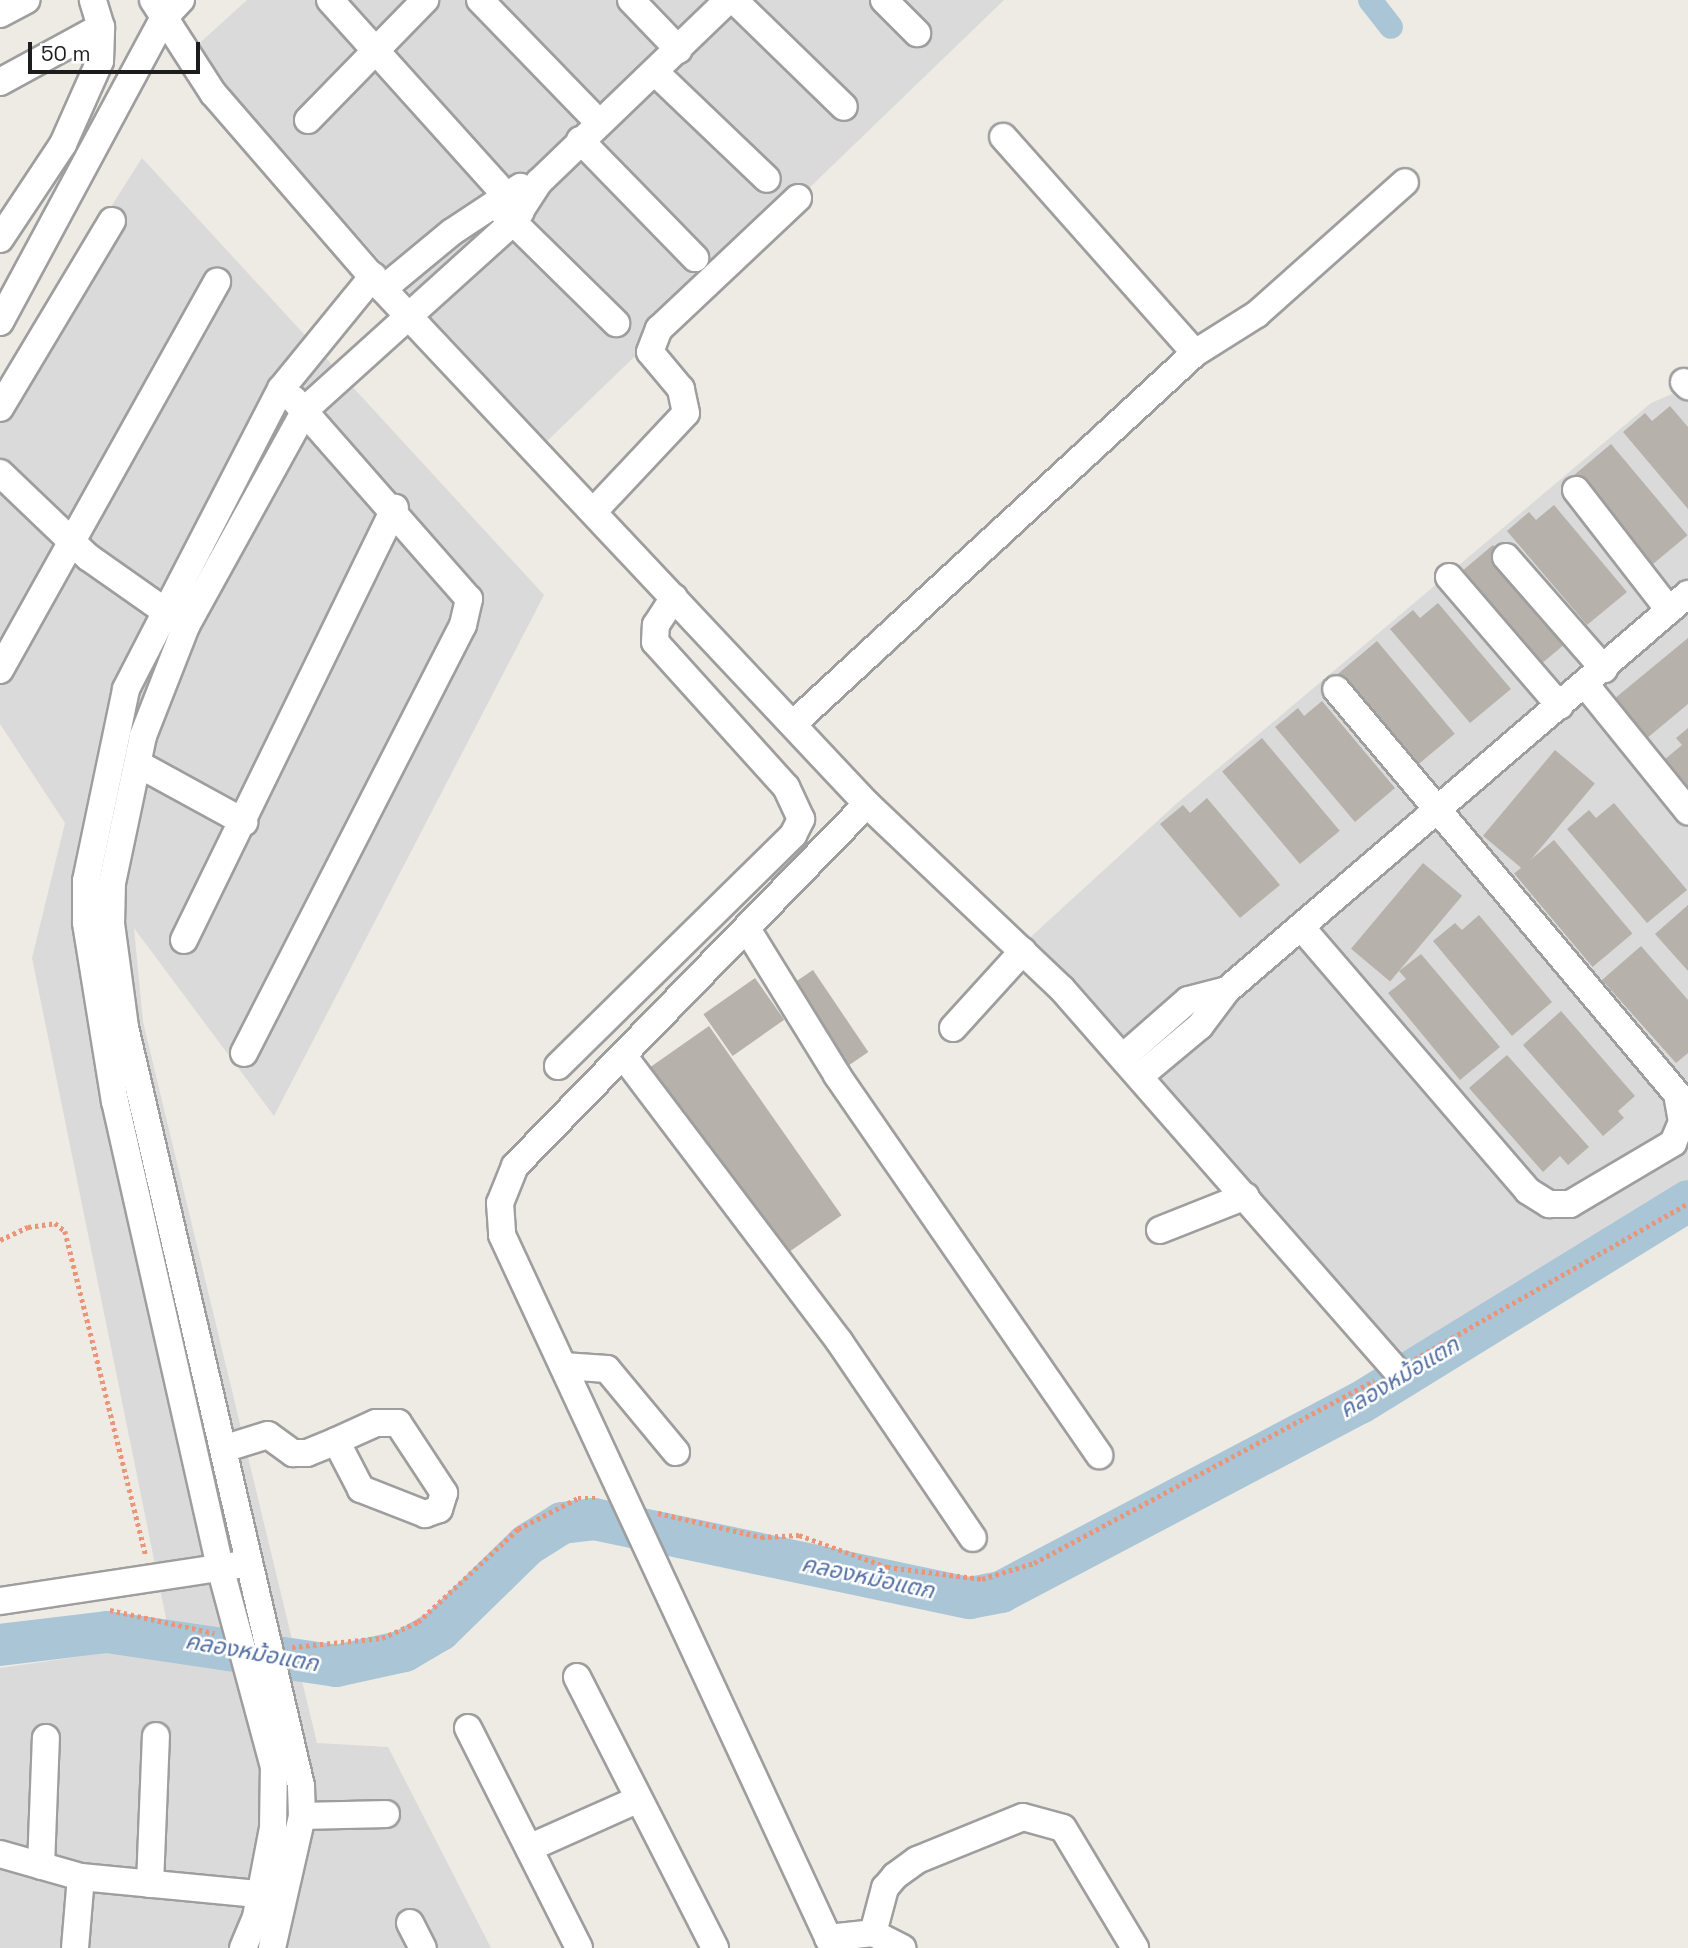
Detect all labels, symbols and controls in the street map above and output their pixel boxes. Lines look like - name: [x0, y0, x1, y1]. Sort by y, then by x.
- scale bar: [32, 28, 203, 72]
- text: 50 m: [41, 40, 91, 67]
- water label: คลองหม้อแตก: [1334, 1330, 1464, 1424]
- water label: คลองหม้อแตก: [799, 1549, 937, 1605]
- water label: คลองหม้อแตก: [183, 1627, 321, 1677]

